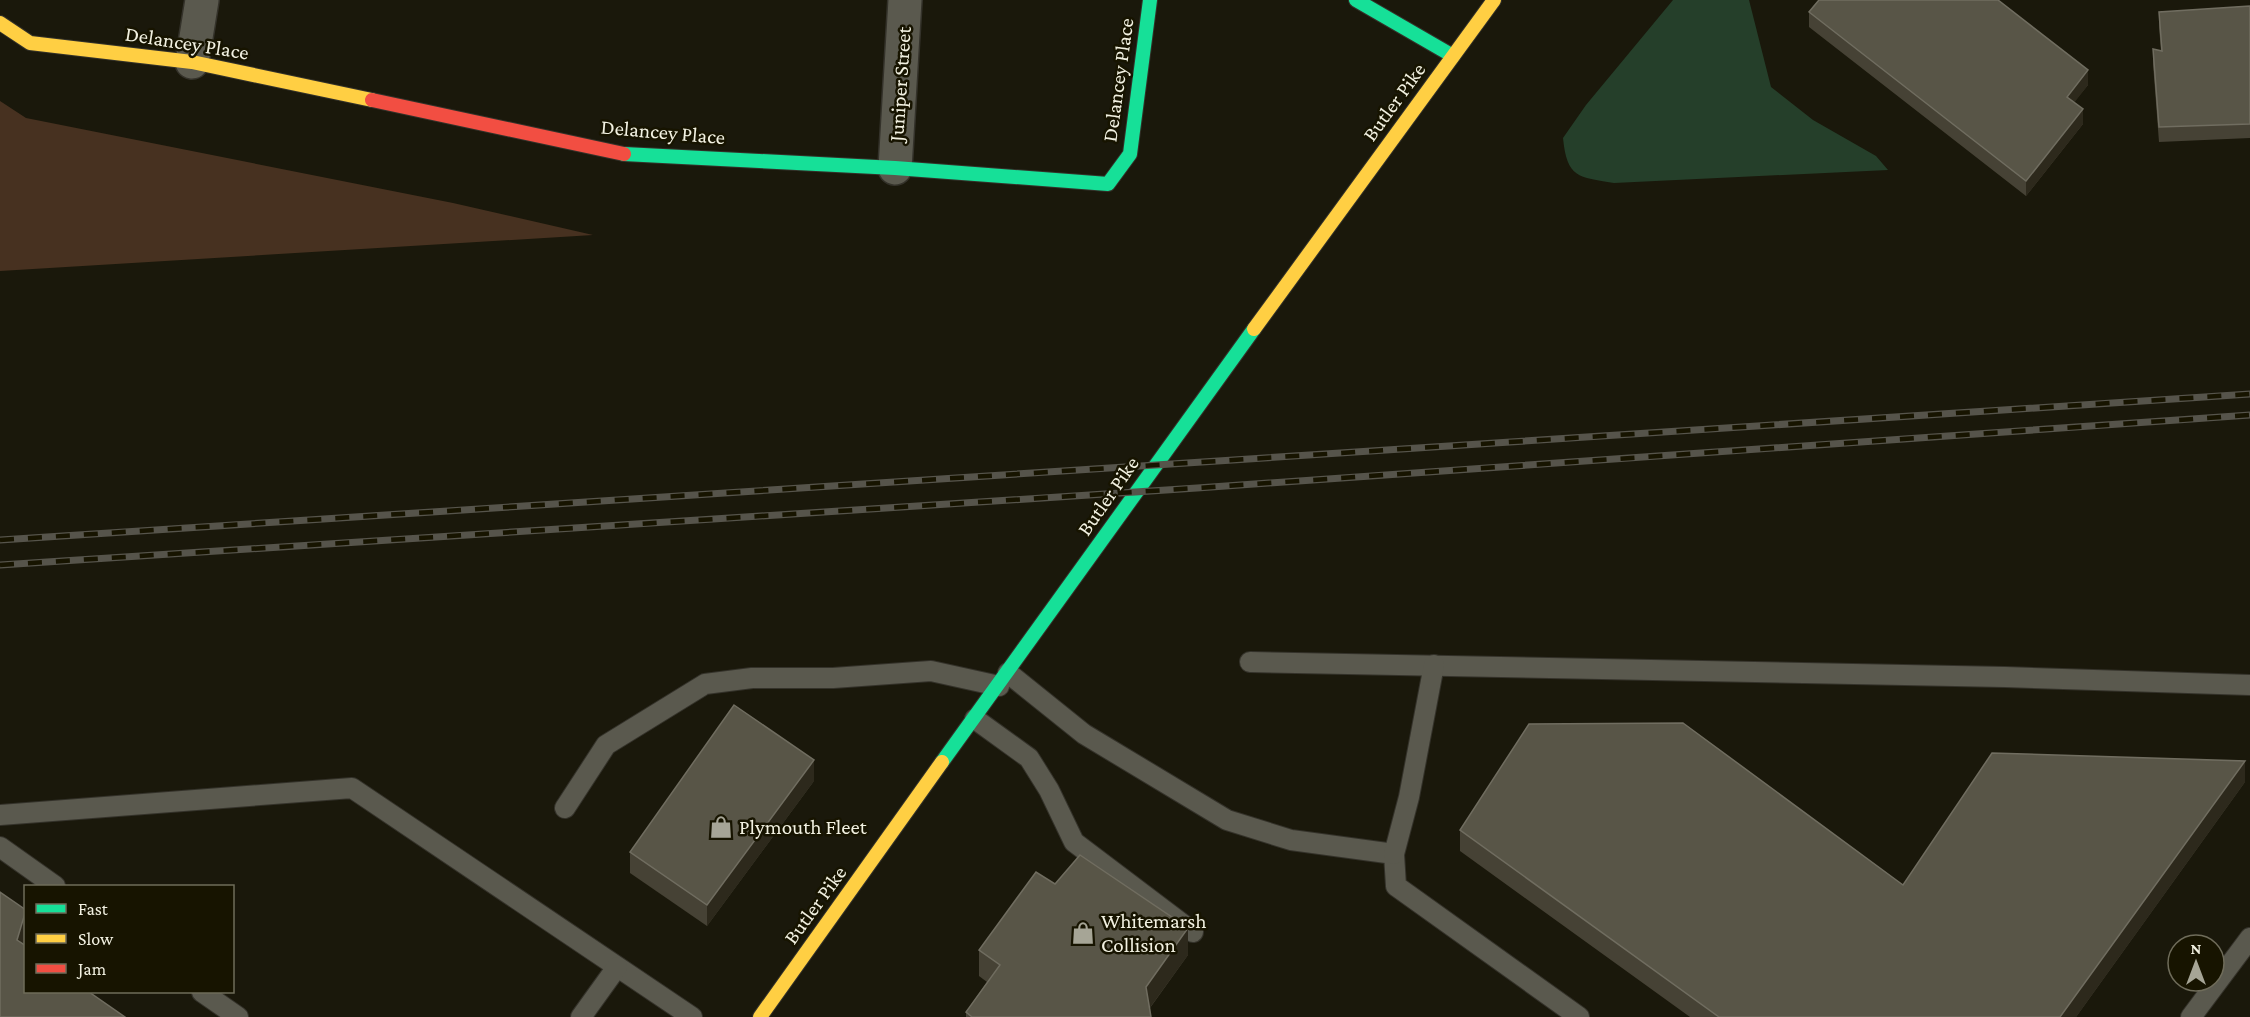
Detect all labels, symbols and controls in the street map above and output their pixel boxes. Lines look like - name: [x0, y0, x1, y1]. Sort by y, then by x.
- street label: Delancey Place: [1097, 17, 1139, 143]
- street label: Delancey Place: [124, 21, 250, 65]
- street label: Juniper Street: [884, 25, 916, 144]
- street label: Butler Pike: [1358, 58, 1430, 146]
- street label: Delancey Place: [600, 115, 726, 149]
- street label: Butler Pike: [1072, 452, 1144, 540]
- shop icon: Plymouth Fleet: [708, 814, 734, 840]
- place label: Plymouth Fleet: [739, 815, 868, 839]
- street label: Butler Pike: [779, 861, 851, 949]
- legend: [24, 885, 234, 993]
- text: Fast: [78, 899, 109, 919]
- place label: Whitemarsh Collision: [1101, 909, 1207, 957]
- shop icon: Whitemarsh Collision: [1070, 920, 1096, 946]
- text: Slow: [78, 929, 114, 949]
- north arrow: [2166, 933, 2226, 993]
- text: N: [2191, 940, 2202, 957]
- text: Jam: [76, 959, 107, 979]

